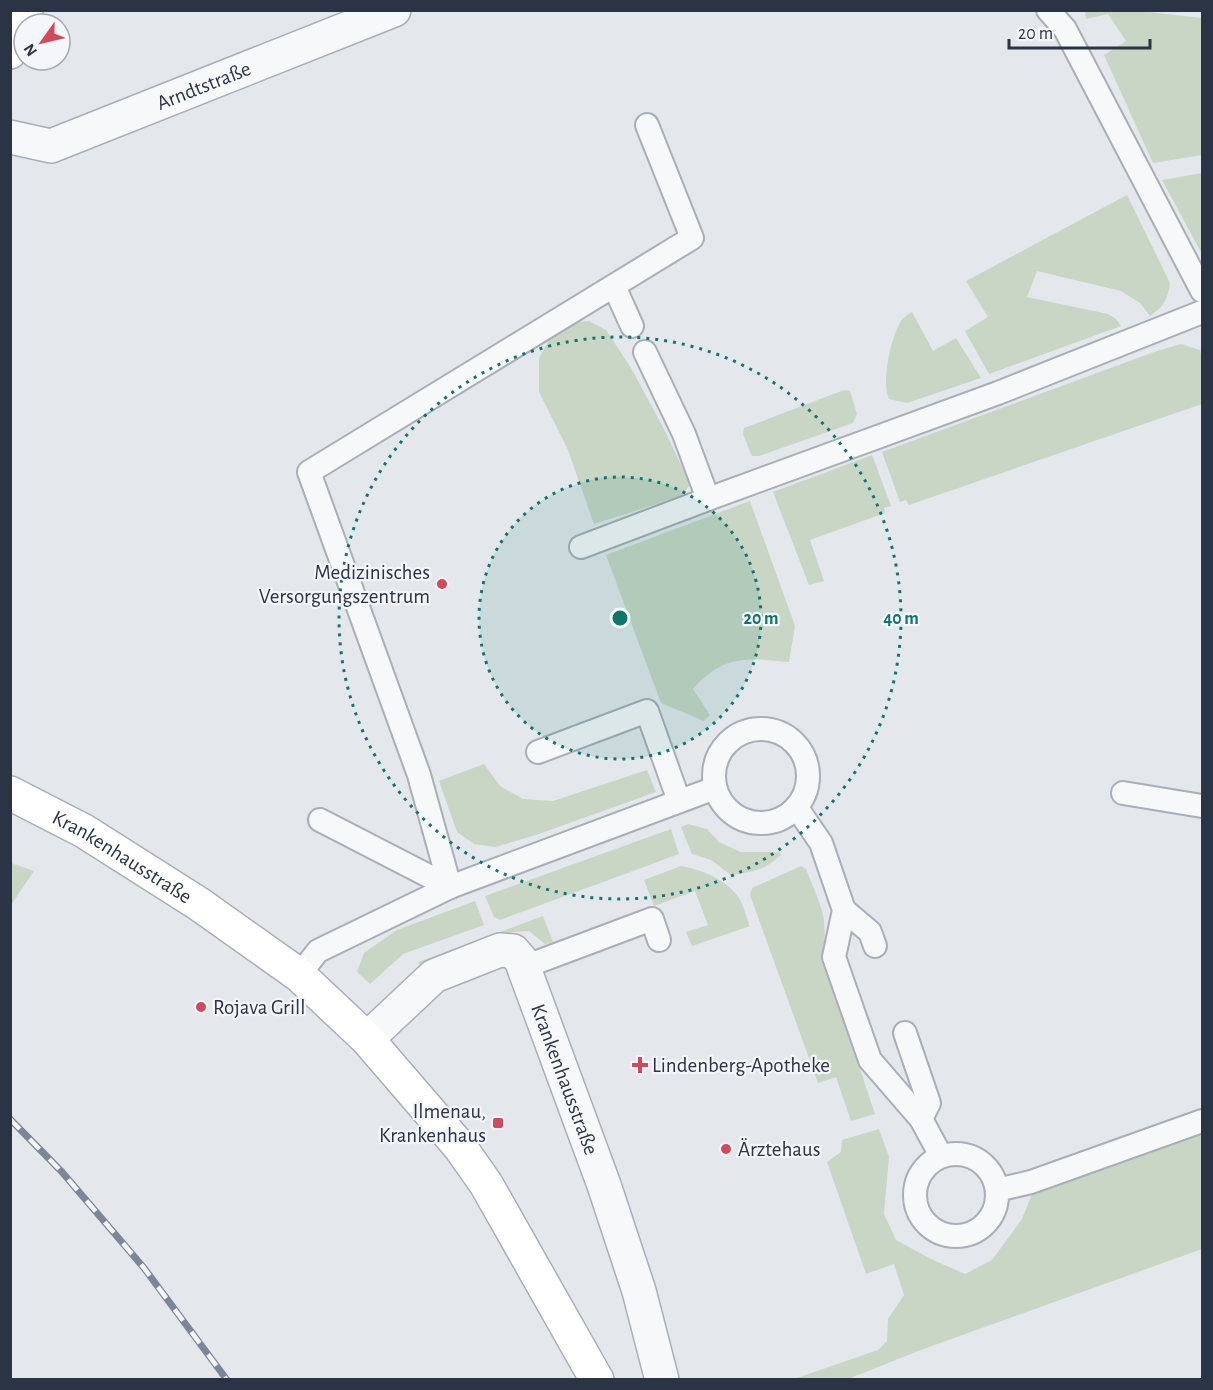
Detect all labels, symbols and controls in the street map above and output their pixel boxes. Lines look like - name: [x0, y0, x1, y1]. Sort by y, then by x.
- north arrow: [12, 12, 72, 72]
- scale bar: [1009, 12, 1150, 50]
- text: 20 m: [1018, 25, 1053, 43]
- text: N: [21, 41, 40, 59]
- street label: Arndtstraße: [153, 57, 253, 114]
- place label: Medizinisches Versorgungszentrum: [259, 562, 430, 607]
- marker: Medizinisches Versorgungszentrum: [435, 577, 449, 591]
- centre of rings: [610, 608, 630, 628]
- text: 20 m: [743, 610, 779, 628]
- text: 40 m: [883, 610, 919, 628]
- street label: Krankenhausstraße: [49, 806, 196, 907]
- place label: Rojava Grill: [213, 997, 305, 1018]
- marker: Rojava Grill: [194, 1000, 208, 1014]
- street label: Krankenhausstraße: [528, 1001, 602, 1157]
- place label: Lindenberg-Apotheke: [652, 1055, 830, 1076]
- marker: Lindenberg-Apotheke: [633, 1058, 647, 1072]
- place label: Ilmenau, Krankenhaus: [379, 1101, 486, 1146]
- marker: Ilmenau, Krankenhaus: [491, 1116, 505, 1130]
- place label: Ärztehaus: [738, 1138, 821, 1160]
- marker: Ärztehaus: [719, 1142, 733, 1156]

